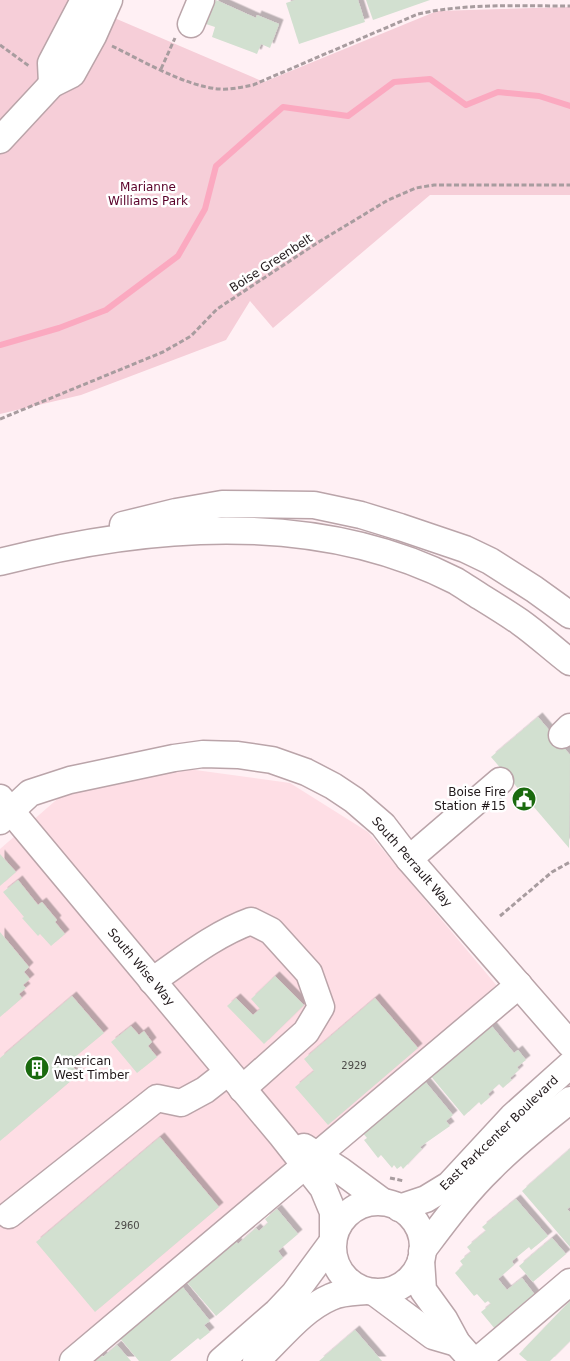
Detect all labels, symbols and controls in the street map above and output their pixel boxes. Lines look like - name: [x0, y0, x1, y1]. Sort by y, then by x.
- park label: Marianne Williams Park: [108, 180, 188, 208]
- street label: Boise Greenbelt: [227, 231, 315, 295]
- place label: Boise Fire Station #15: [434, 785, 506, 813]
- public building icon: Boise Fire Station #15: [511, 786, 537, 812]
- street label: South Perrault Way: [369, 814, 455, 910]
- street label: South Wise Way: [105, 925, 177, 1009]
- place label: American West Timber: [54, 1054, 129, 1082]
- building icon: American West Timber: [24, 1055, 50, 1081]
- house number: 2929: [341, 1060, 367, 1071]
- street label: East Parkcenter Boulevard: [437, 1073, 561, 1193]
- house number: 2960: [114, 1220, 140, 1231]

